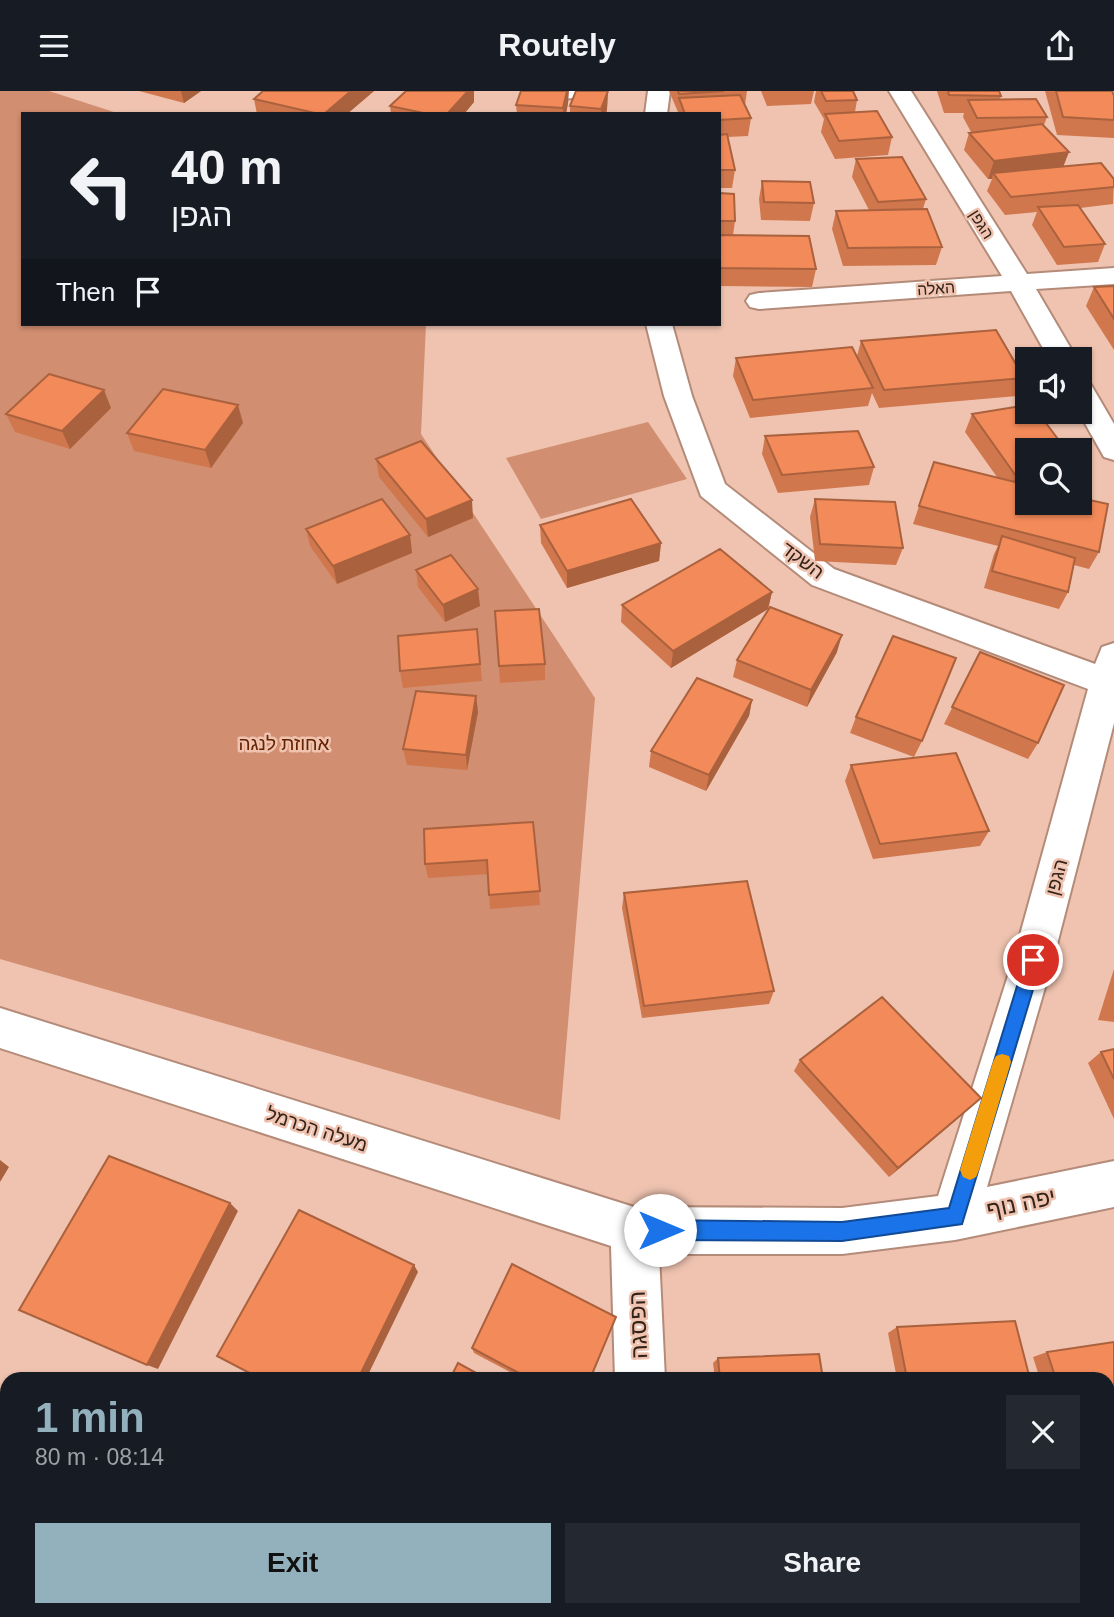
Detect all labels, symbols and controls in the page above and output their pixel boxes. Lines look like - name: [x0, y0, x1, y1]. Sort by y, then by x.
- icon: menu: [35, 27, 73, 65]
- text: Routely: [498, 27, 616, 63]
- icon: share: [1041, 27, 1079, 65]
- icon: left: [56, 140, 147, 231]
- text: 40 m: [171, 140, 283, 194]
- text: הגפן: [171, 197, 233, 233]
- street label: הגפן: [966, 207, 997, 242]
- icon: arrive: [129, 273, 167, 311]
- text: Then: [56, 277, 115, 307]
- street label: האלה: [916, 279, 956, 298]
- map controls: [1015, 347, 1092, 515]
- button: sound: [1015, 347, 1092, 424]
- button: search: [1015, 438, 1092, 515]
- street label: השקד: [777, 538, 828, 583]
- park label: אחוזת לנגה: [238, 733, 330, 754]
- street label: הגפן: [1042, 857, 1071, 898]
- pin: [1003, 930, 1063, 990]
- icon: arrive: [1014, 941, 1052, 979]
- street label: מעלה הכרמל: [263, 1103, 370, 1156]
- street label: יפה נוף: [984, 1183, 1058, 1223]
- position arrow: [623, 1193, 697, 1267]
- street label: הפסגה: [624, 1291, 652, 1359]
- text: 1 min: [35, 1394, 145, 1441]
- button: close: [1006, 1395, 1080, 1469]
- text: 80 m · 08:14: [35, 1444, 164, 1470]
- button: Exit: [35, 1523, 551, 1603]
- button: Share: [565, 1523, 1080, 1603]

